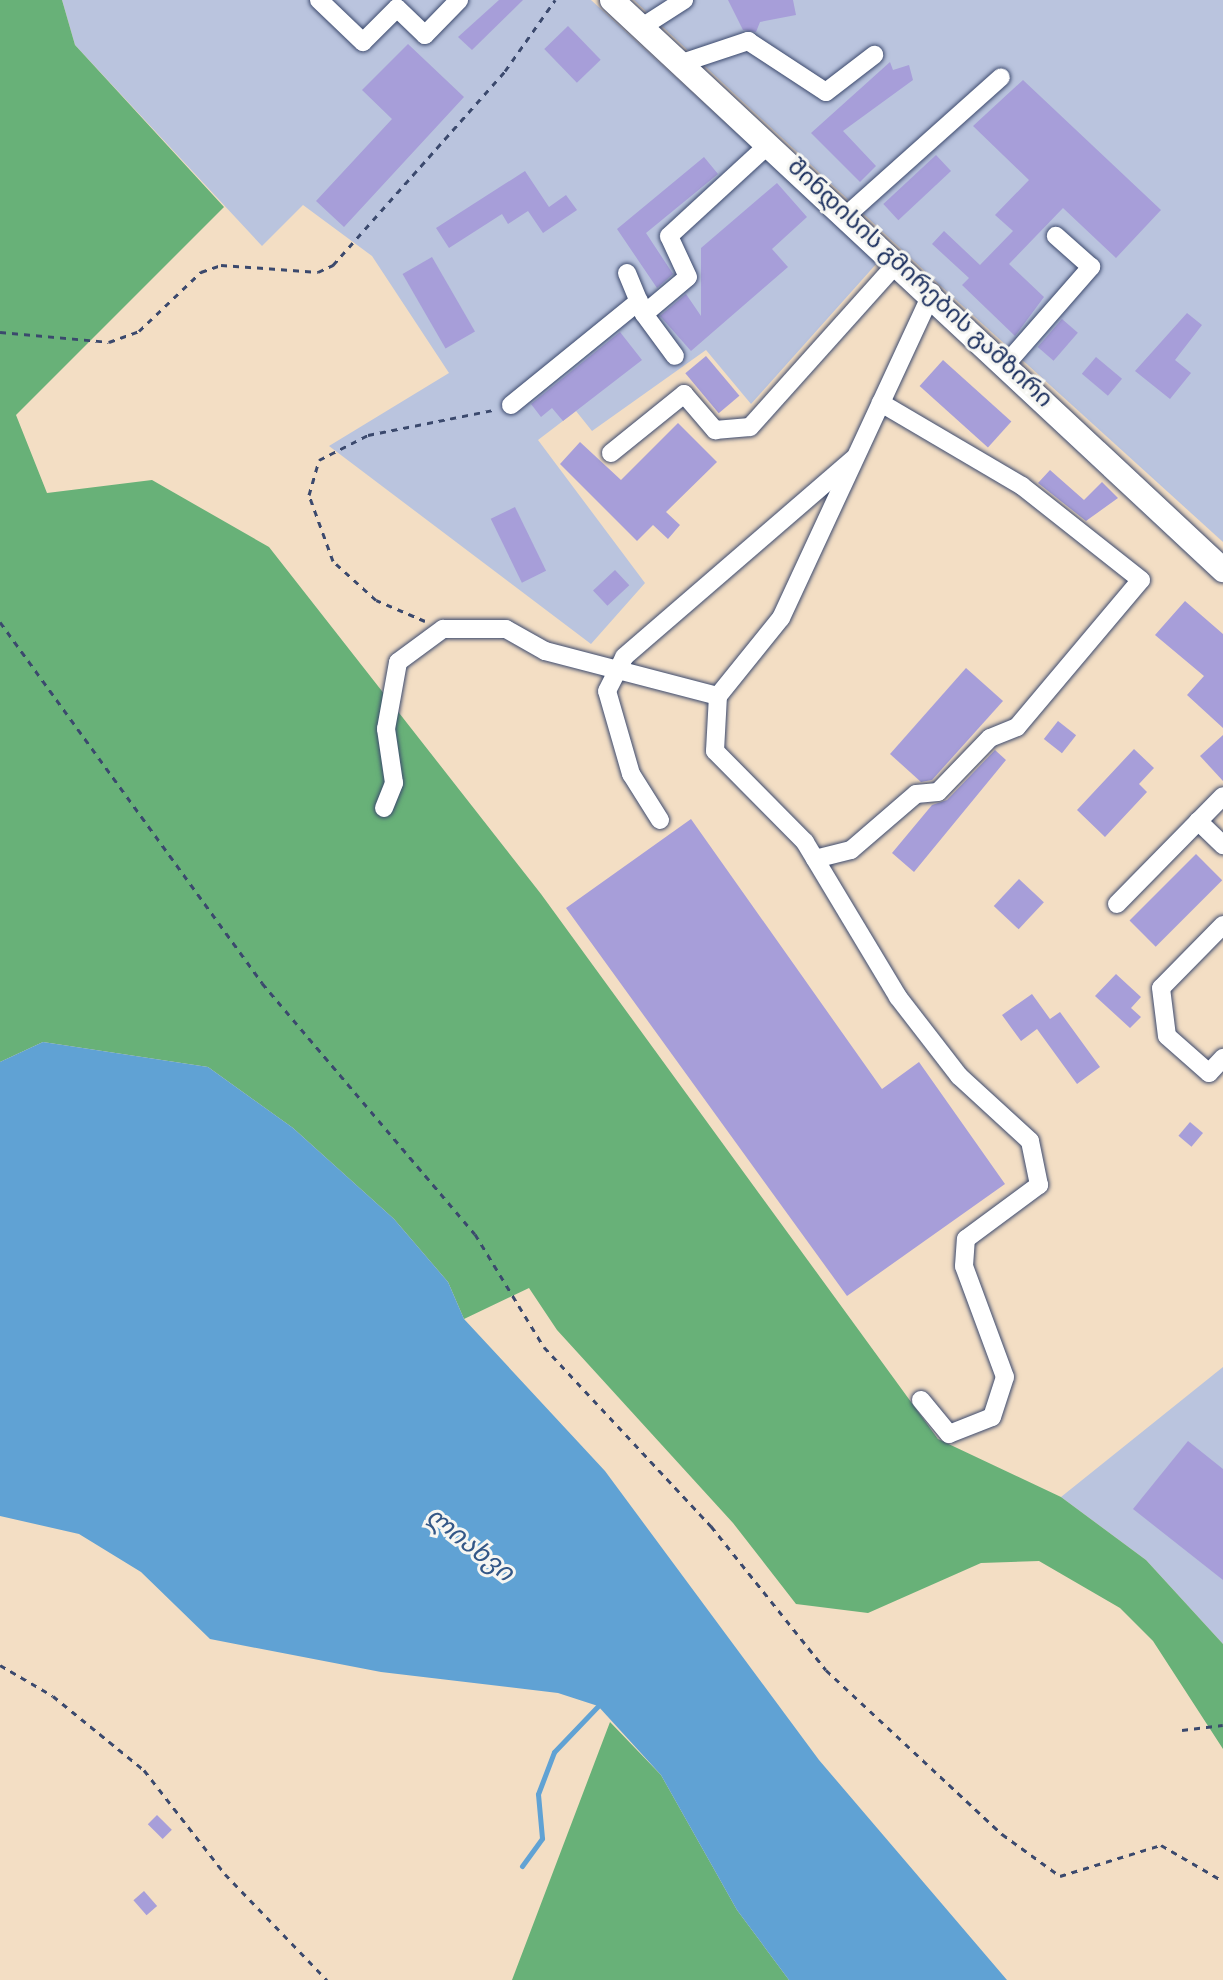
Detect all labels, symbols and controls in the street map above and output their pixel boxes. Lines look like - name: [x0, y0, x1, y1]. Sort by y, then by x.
- street label: შინდისის გმირების გამზირი: [781, 152, 1059, 414]
- water label: ლიახვი: [419, 1501, 519, 1589]

